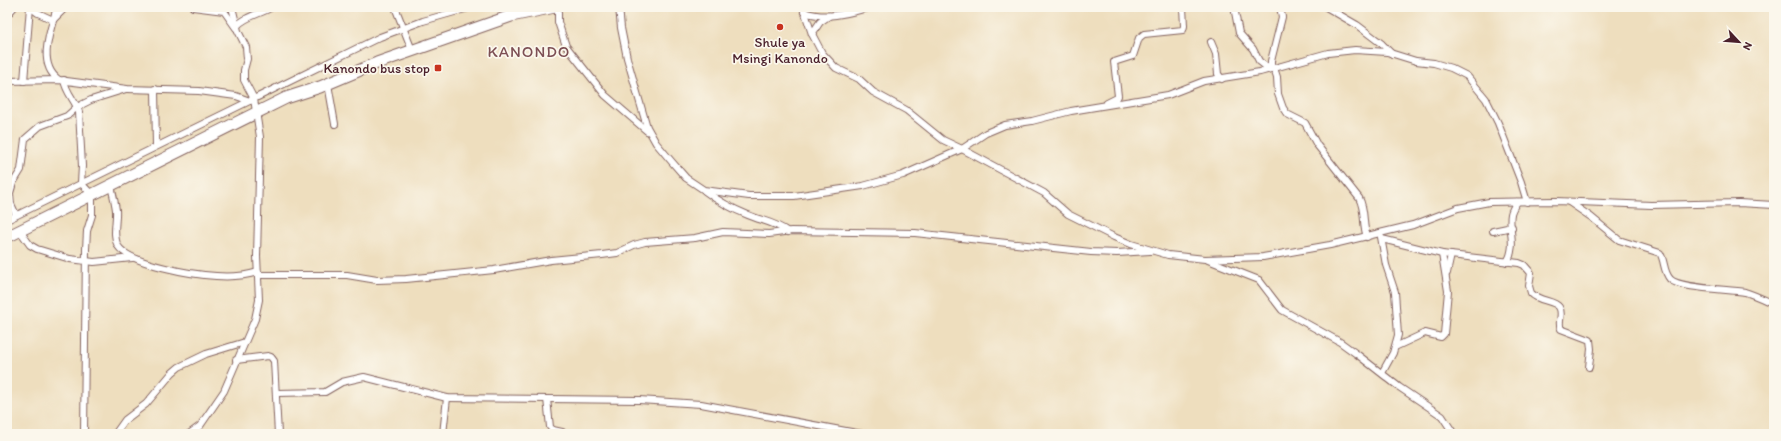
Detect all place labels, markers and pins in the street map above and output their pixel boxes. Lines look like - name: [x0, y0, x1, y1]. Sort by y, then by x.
- marker: Shule ya Msingi Kanondo: [775, 22, 785, 32]
- place label: Shule ya Msingi Kanondo: [732, 34, 828, 67]
- place label: Kanondo bus stop: [323, 60, 430, 77]
- marker: Kanondo bus stop: [433, 63, 443, 73]

